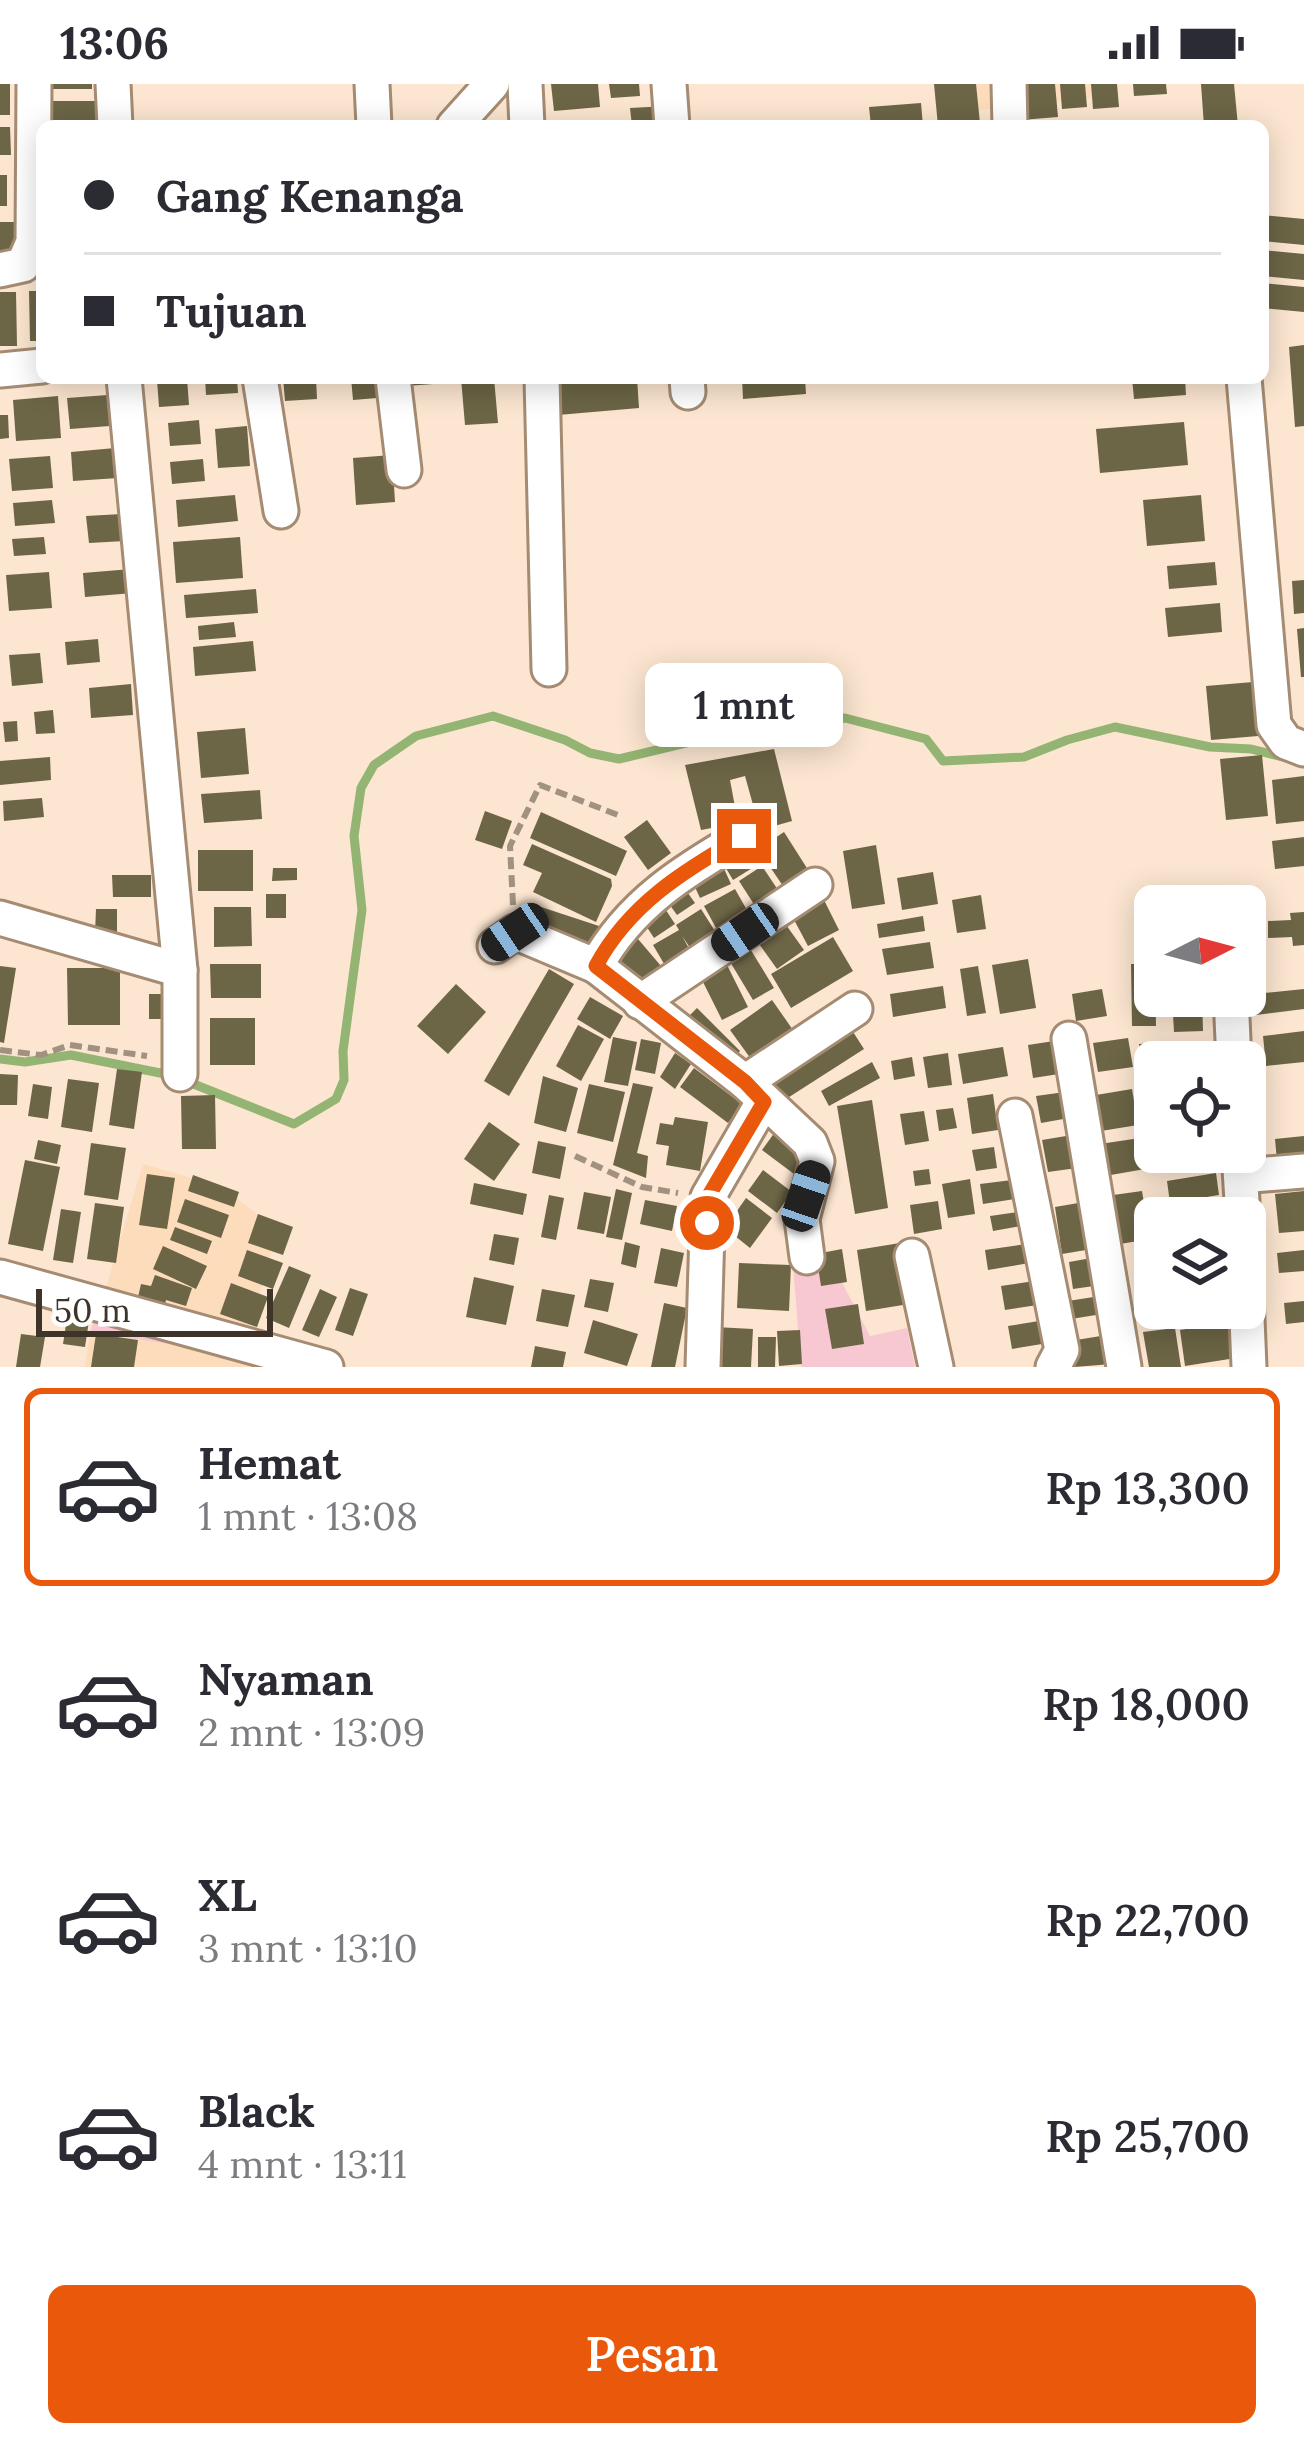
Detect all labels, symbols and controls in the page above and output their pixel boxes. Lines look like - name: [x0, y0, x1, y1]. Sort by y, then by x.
- text: 13:06: [60, 14, 169, 71]
- text: Gang Kenanga: [156, 167, 464, 224]
- text: Tujuan: [156, 282, 307, 339]
- callout: 1 mnt: [645, 662, 843, 746]
- text: 1 mnt: [693, 680, 795, 730]
- route end: [717, 809, 771, 863]
- north arrow: [1134, 885, 1266, 1017]
- map controls: [1134, 885, 1266, 1329]
- car: [475, 897, 555, 967]
- car: [705, 897, 785, 967]
- button: locate: [1134, 1041, 1266, 1173]
- car: [777, 1156, 835, 1236]
- route start: [680, 1196, 734, 1250]
- button: layers: [1134, 1197, 1266, 1329]
- scale bar: [36, 1283, 273, 1336]
- text: 50 m: [54, 1289, 131, 1331]
- icon: car: [54, 1433, 162, 1541]
- text: Hemat: [198, 1434, 341, 1491]
- text: Rp 13,300: [1045, 1459, 1250, 1516]
- text: 1 mnt · 13:08: [198, 1491, 418, 1541]
- icon: car: [54, 1649, 162, 1757]
- text: Nyaman: [198, 1650, 374, 1707]
- text: Rp 18,000: [1042, 1675, 1250, 1732]
- text: 2 mnt · 13:09: [198, 1707, 425, 1757]
- icon: car: [54, 1865, 162, 1973]
- text: XL: [198, 1866, 257, 1923]
- text: Rp 22,700: [1046, 1891, 1250, 1948]
- text: 3 mnt · 13:10: [198, 1923, 418, 1973]
- icon: car: [54, 2081, 162, 2189]
- text: Black: [198, 2082, 315, 2139]
- text: Rp 25,700: [1045, 2107, 1250, 2164]
- text: 4 mnt · 13:11: [198, 2139, 407, 2189]
- button: Pesan: [48, 2285, 1256, 2423]

